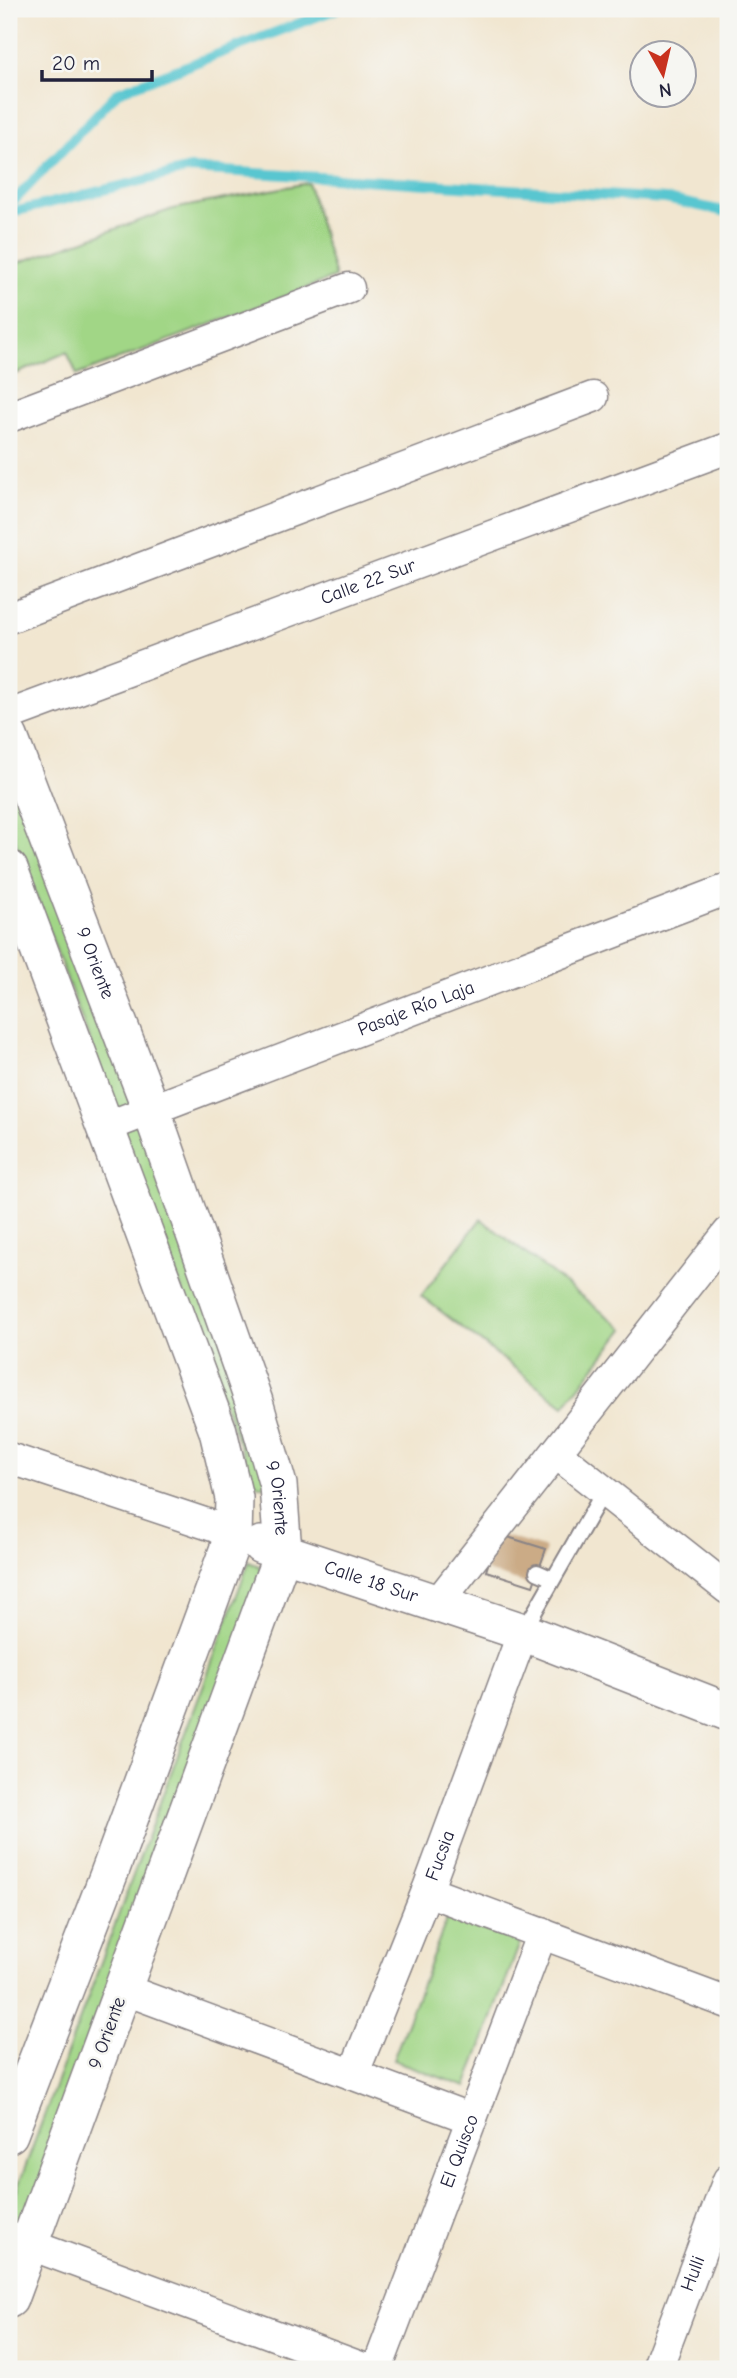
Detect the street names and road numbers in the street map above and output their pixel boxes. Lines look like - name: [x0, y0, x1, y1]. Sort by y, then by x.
- street label: Calle 22 Sur: [317, 554, 419, 609]
- street label: 9 Oriente: [72, 924, 119, 1002]
- street label: Pasaje Río Laja: [355, 976, 477, 1041]
- street label: 9 Oriente: [261, 1458, 293, 1536]
- street label: Calle 18 Sur: [322, 1556, 421, 1607]
- street label: Fucsia: [421, 1828, 459, 1884]
- street label: 9 Oriente: [84, 1994, 130, 2072]
- street label: El Quisco: [436, 2111, 483, 2191]
- street label: Hulli: [676, 2253, 710, 2294]

